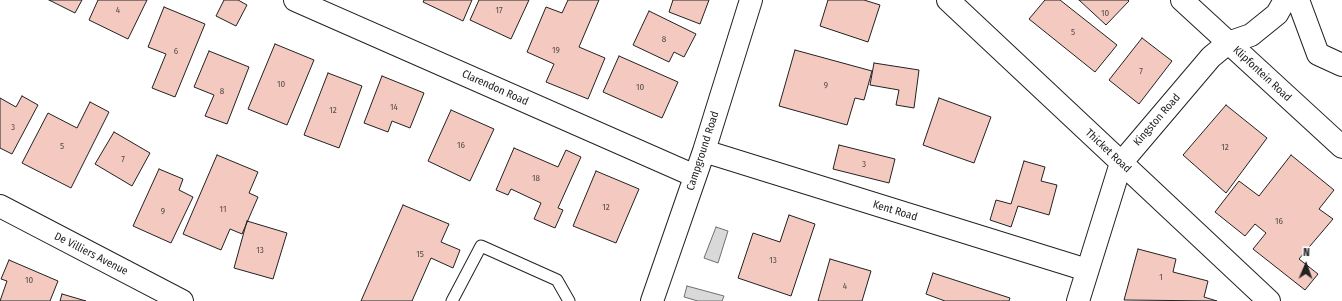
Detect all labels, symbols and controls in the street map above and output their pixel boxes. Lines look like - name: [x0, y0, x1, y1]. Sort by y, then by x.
- house number: 4: [116, 5, 120, 15]
- house number: 17: [495, 5, 503, 15]
- house number: 10: [1101, 8, 1109, 18]
- house number: 5: [1071, 27, 1075, 37]
- house number: 8: [662, 34, 666, 44]
- street label: Klipfontein Road: [1230, 44, 1294, 104]
- house number: 19: [552, 45, 560, 55]
- house number: 6: [174, 46, 178, 56]
- house number: 7: [1139, 66, 1143, 76]
- street label: Clarendon Road: [460, 67, 530, 109]
- house number: 10: [277, 79, 285, 89]
- house number: 9: [824, 80, 828, 90]
- house number: 10: [636, 82, 644, 92]
- house number: 8: [220, 86, 224, 96]
- street label: Kingston Road: [1131, 91, 1183, 149]
- house number: 14: [390, 102, 398, 112]
- house number: 12: [329, 105, 337, 115]
- street label: Campground Road: [684, 110, 722, 192]
- house number: 3: [11, 122, 15, 132]
- street label: Thicket Road: [1082, 126, 1134, 176]
- house number: 16: [457, 140, 465, 150]
- house number: 5: [60, 141, 64, 151]
- house number: 12: [1221, 142, 1229, 152]
- house number: 7: [121, 154, 125, 164]
- house number: 3: [862, 159, 866, 169]
- house number: 18: [532, 173, 540, 183]
- street label: Kent Road: [871, 198, 919, 224]
- house number: 12: [602, 202, 610, 212]
- house number: 11: [220, 204, 226, 214]
- house number: 9: [161, 206, 165, 216]
- house number: 16: [1275, 216, 1283, 226]
- street label: De Villiers Avenue: [52, 230, 130, 278]
- house number: 13: [256, 245, 264, 255]
- north arrow: [1286, 245, 1326, 285]
- text: N: [1303, 246, 1310, 259]
- house number: 15: [416, 249, 424, 259]
- house number: 13: [769, 255, 777, 265]
- house number: 1: [1159, 272, 1163, 282]
- house number: 10: [25, 275, 33, 285]
- house number: 4: [843, 281, 847, 291]

